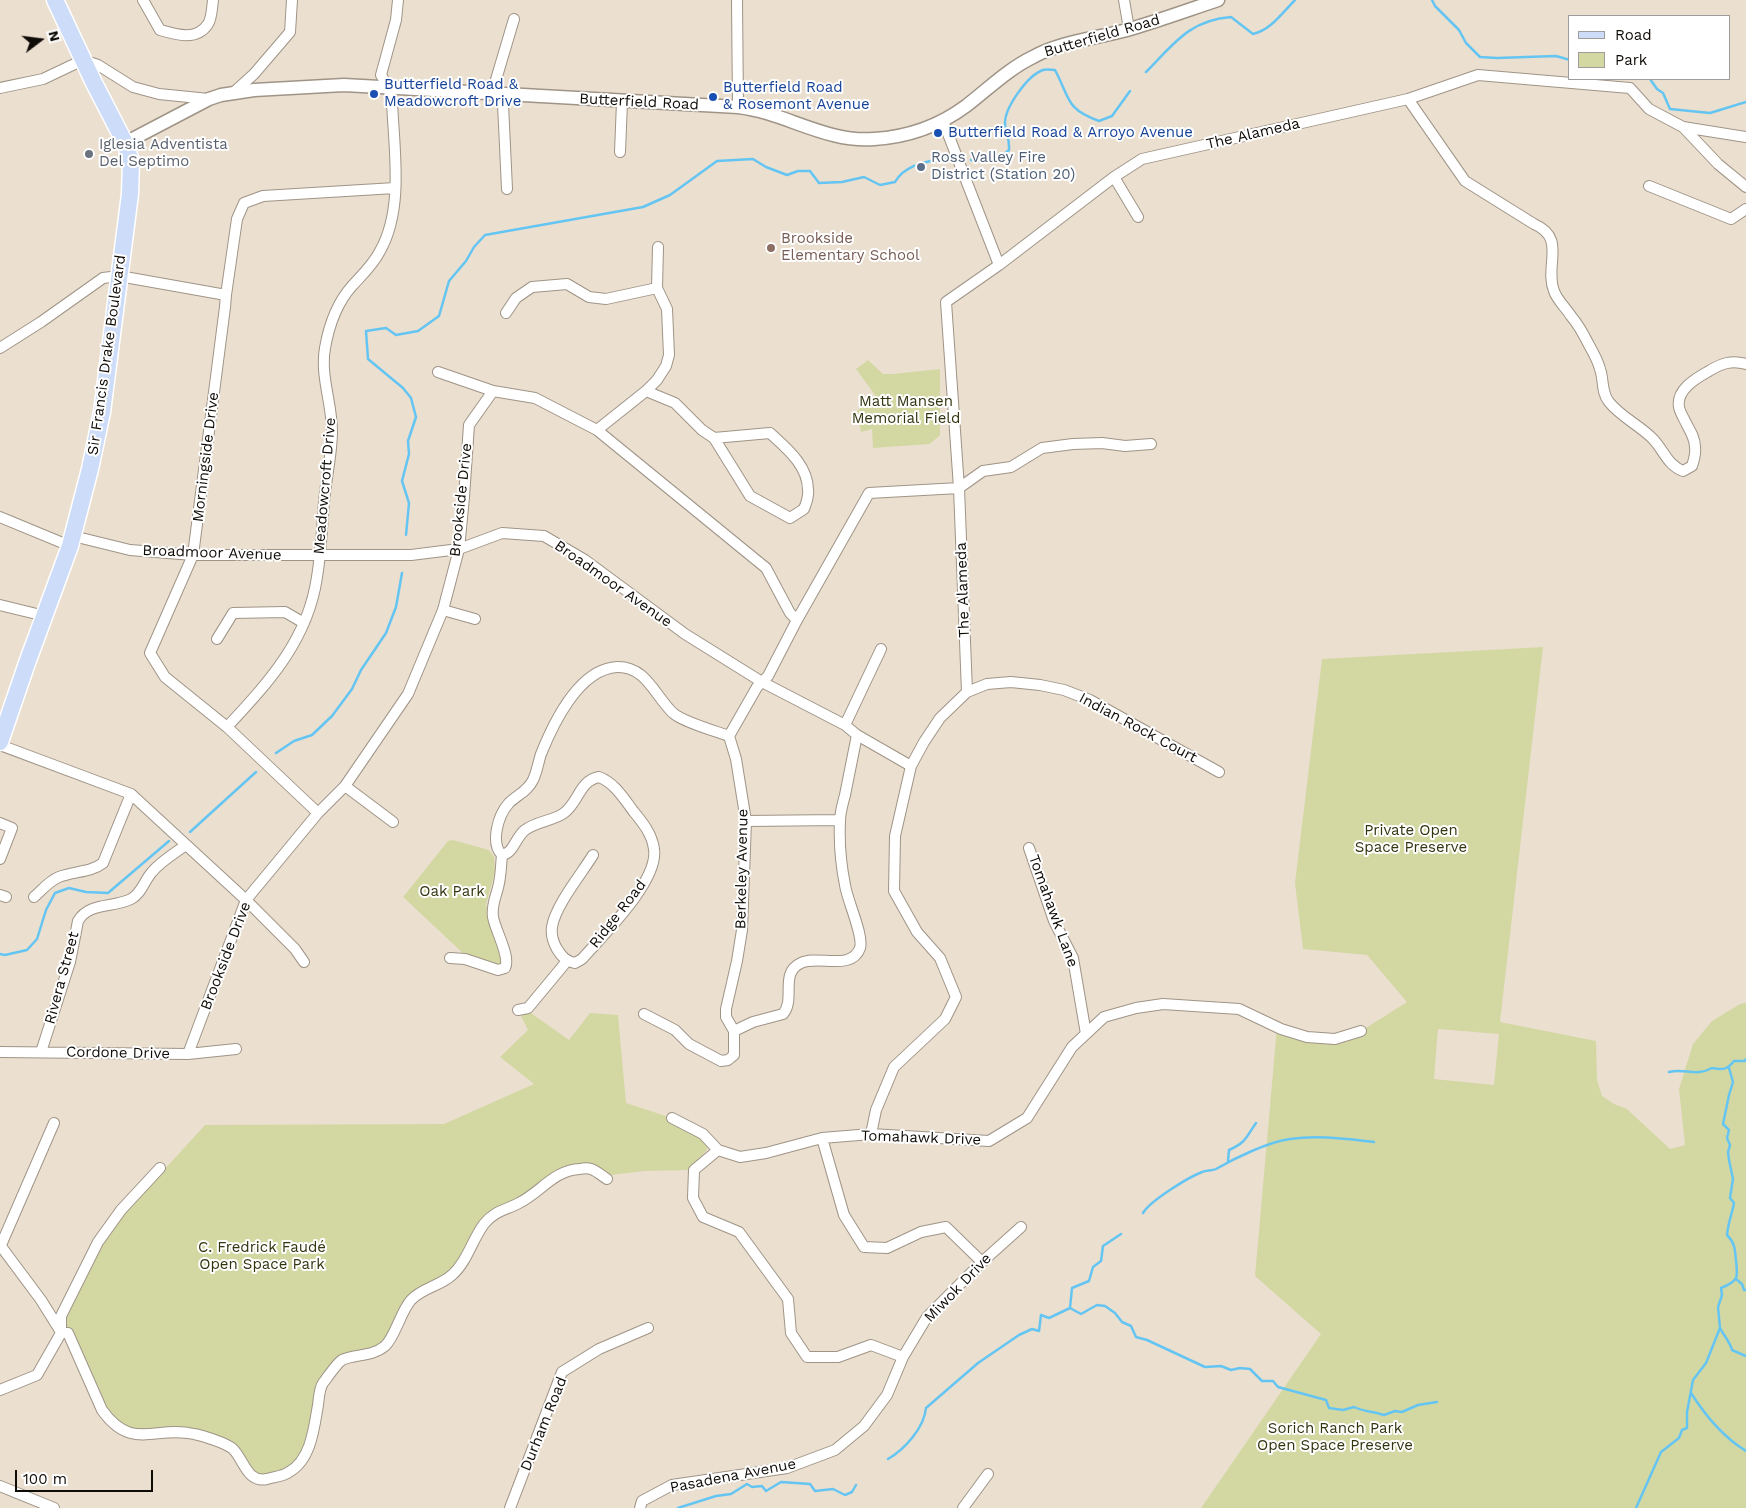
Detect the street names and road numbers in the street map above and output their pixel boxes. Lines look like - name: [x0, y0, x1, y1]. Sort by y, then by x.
- street label: Butterfield Road: [1042, 11, 1162, 61]
- street label: Butterfield Road: [579, 90, 699, 114]
- street label: The Alameda: [1204, 114, 1302, 154]
- street label: Sir Francis Drake Boulevard: [84, 254, 130, 456]
- street label: Morningside Drive: [189, 391, 223, 523]
- street label: Meadowcroft Drive: [310, 417, 340, 555]
- street label: Brookside Drive: [446, 442, 476, 558]
- street label: Broadmoor Avenue: [551, 537, 675, 631]
- street label: Broadmoor Avenue: [142, 542, 282, 564]
- street label: The Alameda: [952, 542, 974, 638]
- street label: Indian Rock Court: [1076, 689, 1200, 767]
- street label: Berkeley Avenue: [732, 809, 752, 929]
- street label: Tomahawk Lane: [1024, 852, 1082, 970]
- street label: Ridge Road: [586, 876, 650, 952]
- street label: Brookside Drive: [197, 899, 255, 1013]
- street label: Rivera Street: [41, 930, 83, 1026]
- street label: Cordone Drive: [66, 1043, 170, 1063]
- street label: Tomahawk Drive: [861, 1127, 981, 1149]
- street label: Miwok Drive: [921, 1250, 995, 1326]
- street label: Durham Road: [517, 1374, 571, 1474]
- street label: Pasadena Avenue: [668, 1455, 798, 1497]

